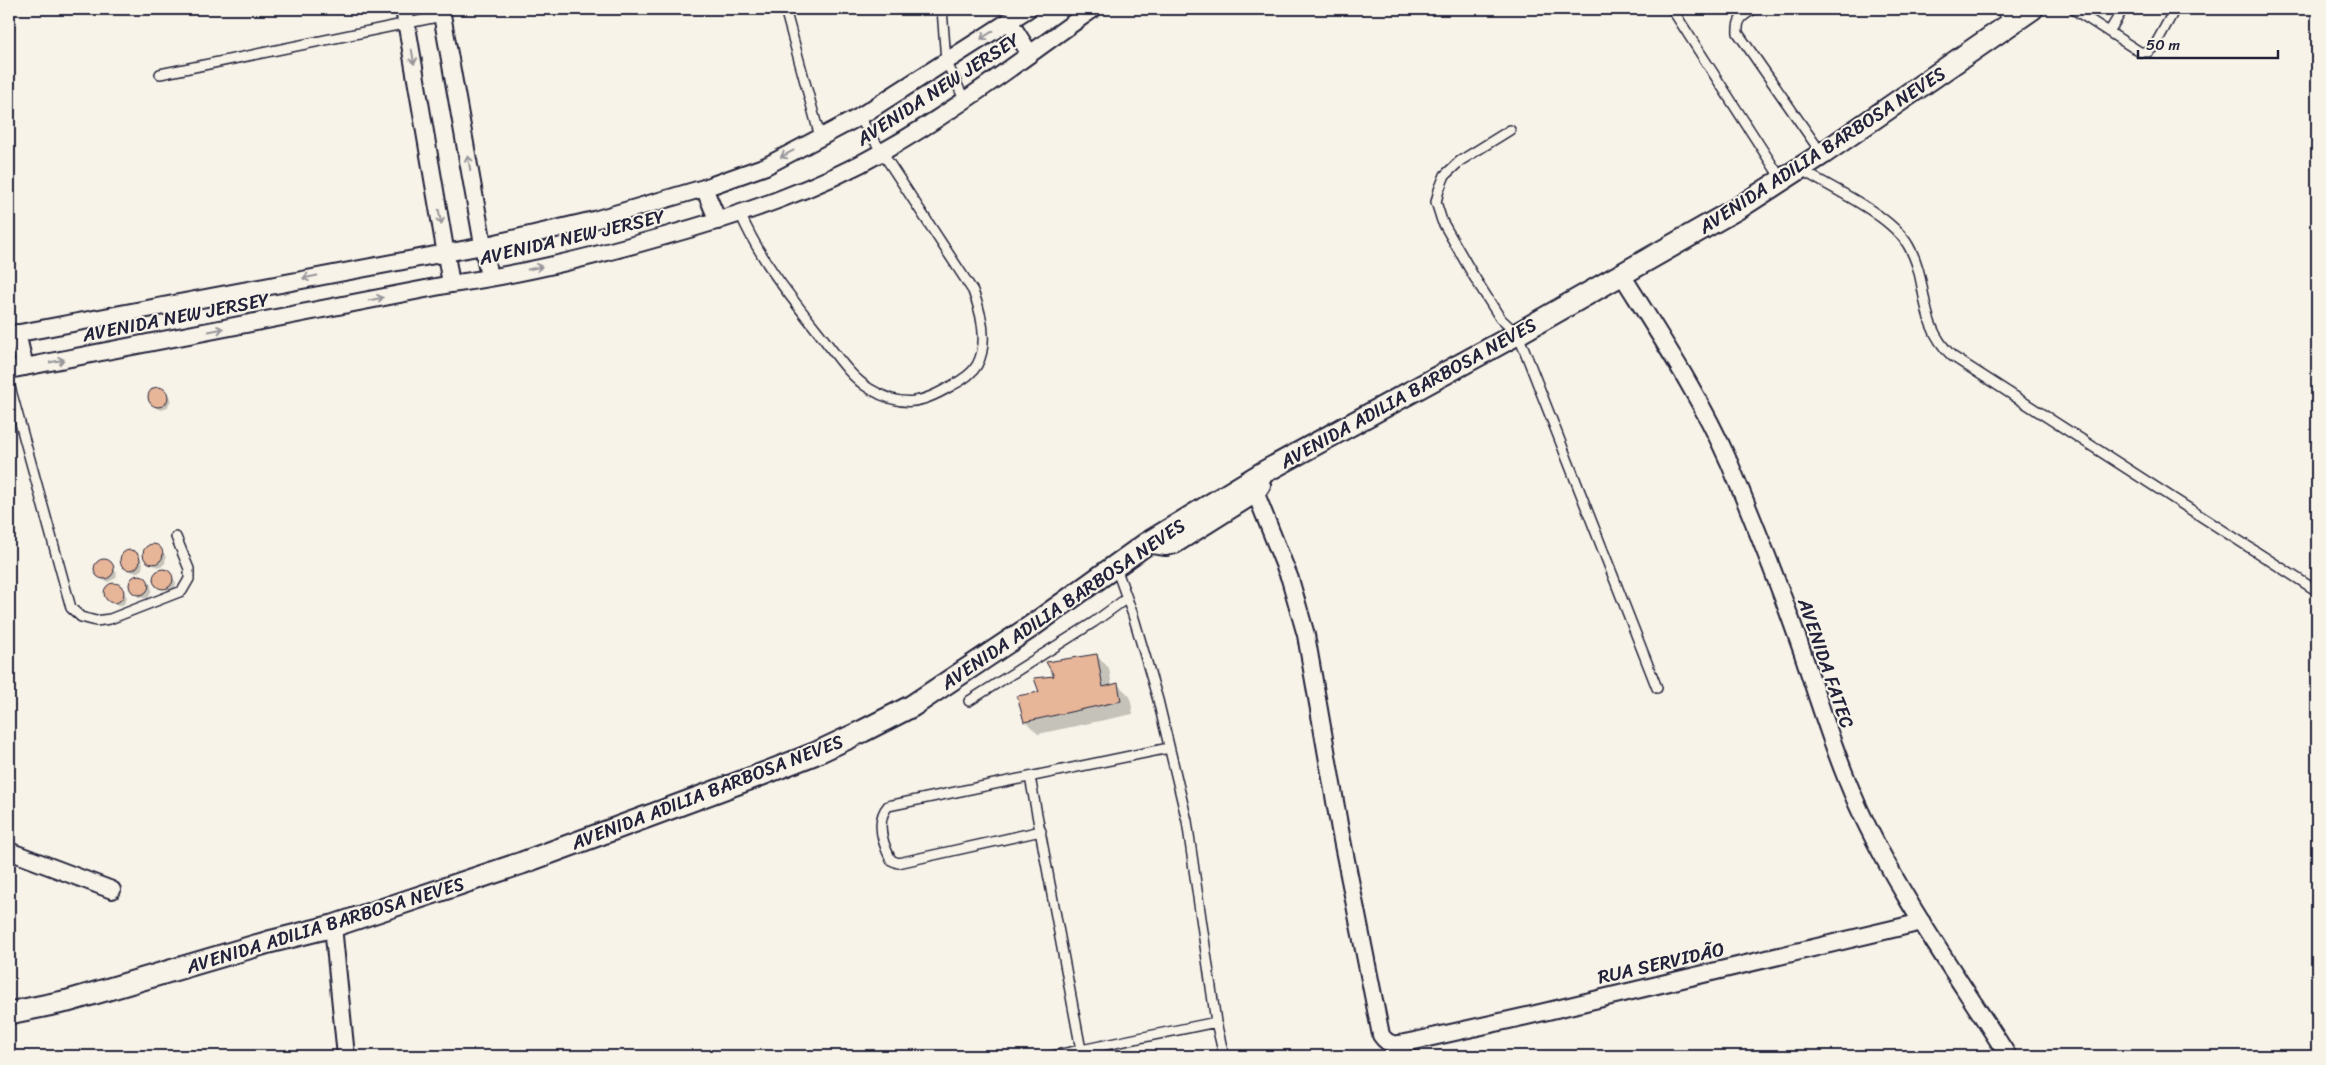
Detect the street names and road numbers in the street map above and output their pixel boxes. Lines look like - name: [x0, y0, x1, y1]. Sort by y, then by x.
- street label: AVENIDA NEW JERSEY: [849, 23, 1027, 155]
- street label: AVENIDA ADILIA BARBOSA NEVES: [1691, 57, 1952, 243]
- street label: AVENIDA NEW JERSEY: [475, 199, 669, 275]
- street label: AVENIDA NEW JERSEY: [79, 283, 273, 351]
- street label: AVENIDA ADILIA BARBOSA NEVES: [1273, 308, 1542, 478]
- street label: AVENIDA ADILIA BARBOSA NEVES: [933, 509, 1192, 699]
- street label: AVENIDA FATEC: [1788, 593, 1864, 733]
- street label: AVENIDA ADILIA BARBOSA NEVES: [565, 725, 848, 860]
- street label: AVENIDA ADILIA BARBOSA NEVES: [181, 867, 468, 983]
- street label: RUA SERVIDÃO: [1594, 932, 1728, 994]

